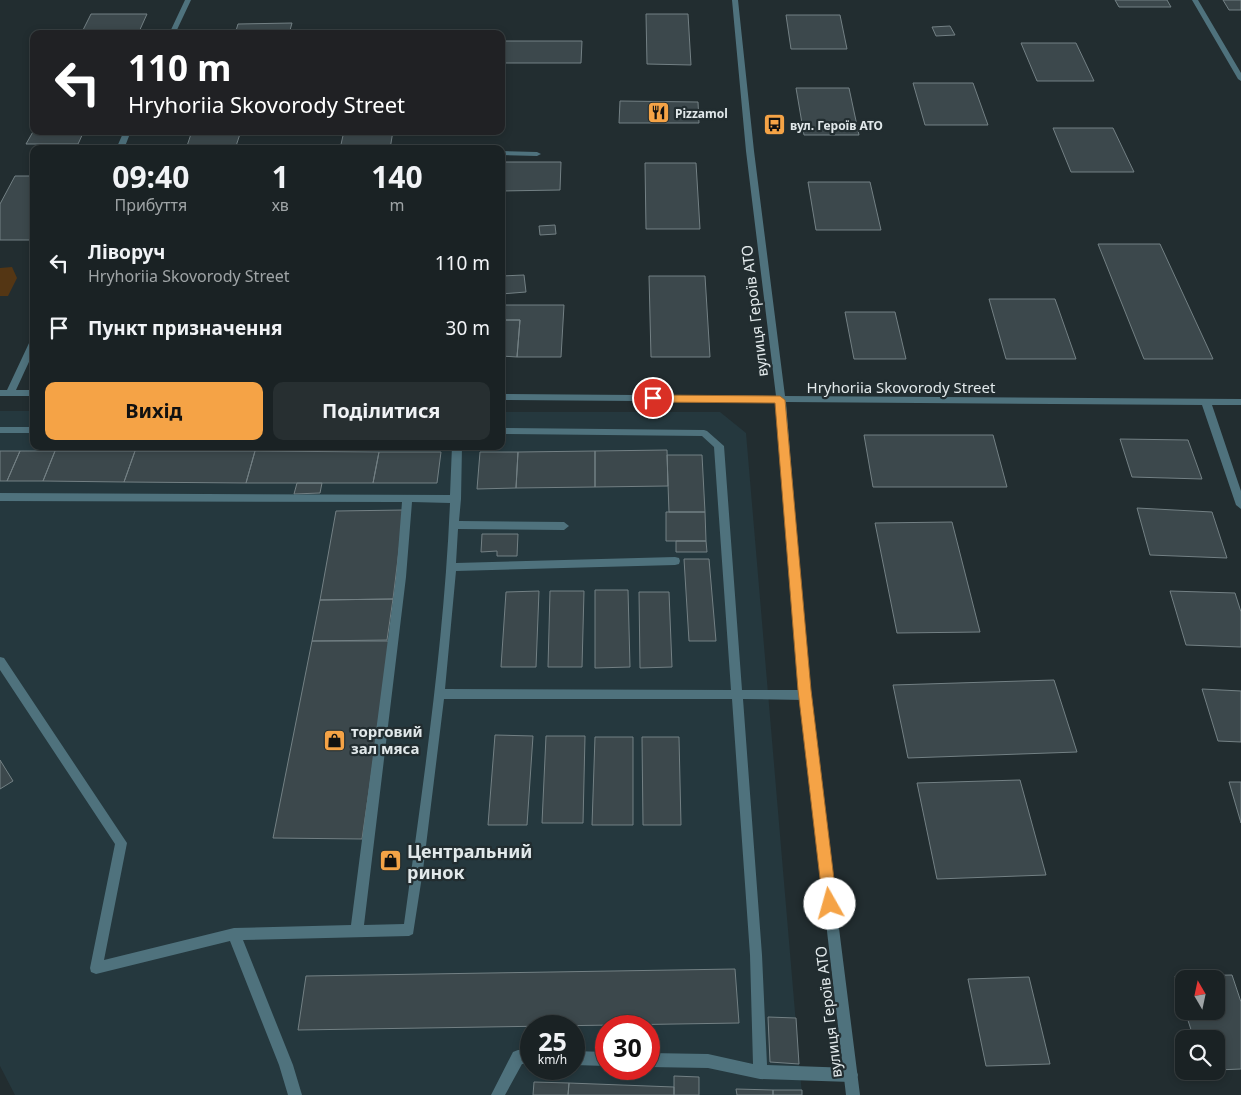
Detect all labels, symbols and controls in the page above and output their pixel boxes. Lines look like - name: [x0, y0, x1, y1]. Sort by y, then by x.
- text: 110 m: [128, 44, 231, 91]
- icon: left: [45, 50, 110, 115]
- text: Hryhoriia Skovorody Street: [128, 89, 405, 119]
- restaurant icon: Pizzamol: [647, 101, 671, 125]
- place label: Pizzamol: [675, 105, 728, 122]
- bus stop icon: вул. Героїв АТО: [762, 113, 786, 137]
- place label: вул. Героїв АТО: [790, 117, 883, 134]
- text: 09:40: [112, 156, 189, 197]
- text: 1: [272, 156, 289, 197]
- text: 140: [371, 156, 423, 197]
- text: Прибуття: [114, 194, 187, 216]
- text: хв: [272, 194, 289, 216]
- text: m: [389, 194, 404, 216]
- text: Ліворуч: [88, 239, 165, 265]
- street label: вулиця Героїв АТО: [736, 244, 772, 378]
- icon: left: [45, 249, 73, 277]
- text: 110 m: [435, 250, 490, 276]
- text: Hryhoriia Skovorody Street: [88, 265, 290, 287]
- icon: arrive: [45, 314, 73, 342]
- text: Пункт призначення: [88, 315, 282, 341]
- text: 30 m: [446, 315, 490, 341]
- pin: [632, 377, 674, 419]
- street label: Hryhoriia Skovorody Street: [807, 377, 996, 397]
- button: Вихід: [45, 382, 263, 440]
- button: Поділитися: [273, 382, 490, 440]
- icon: arrive: [639, 384, 667, 412]
- place label: торговий зал мяса: [351, 721, 423, 758]
- shop icon: торговий зал мяса: [323, 728, 347, 752]
- place label: Центральний ринок: [407, 839, 532, 884]
- shop icon: Центральний ринок: [379, 849, 403, 873]
- position arrow: [803, 877, 855, 929]
- street label: вулиця Героїв АТО: [810, 945, 846, 1079]
- north arrow: [1175, 970, 1225, 1020]
- map controls: [1175, 970, 1225, 1080]
- speed limit sign: 30: [595, 1015, 660, 1080]
- text: 25: [538, 1024, 567, 1058]
- button: search: [1175, 1030, 1225, 1080]
- text: km/h: [538, 1051, 567, 1068]

